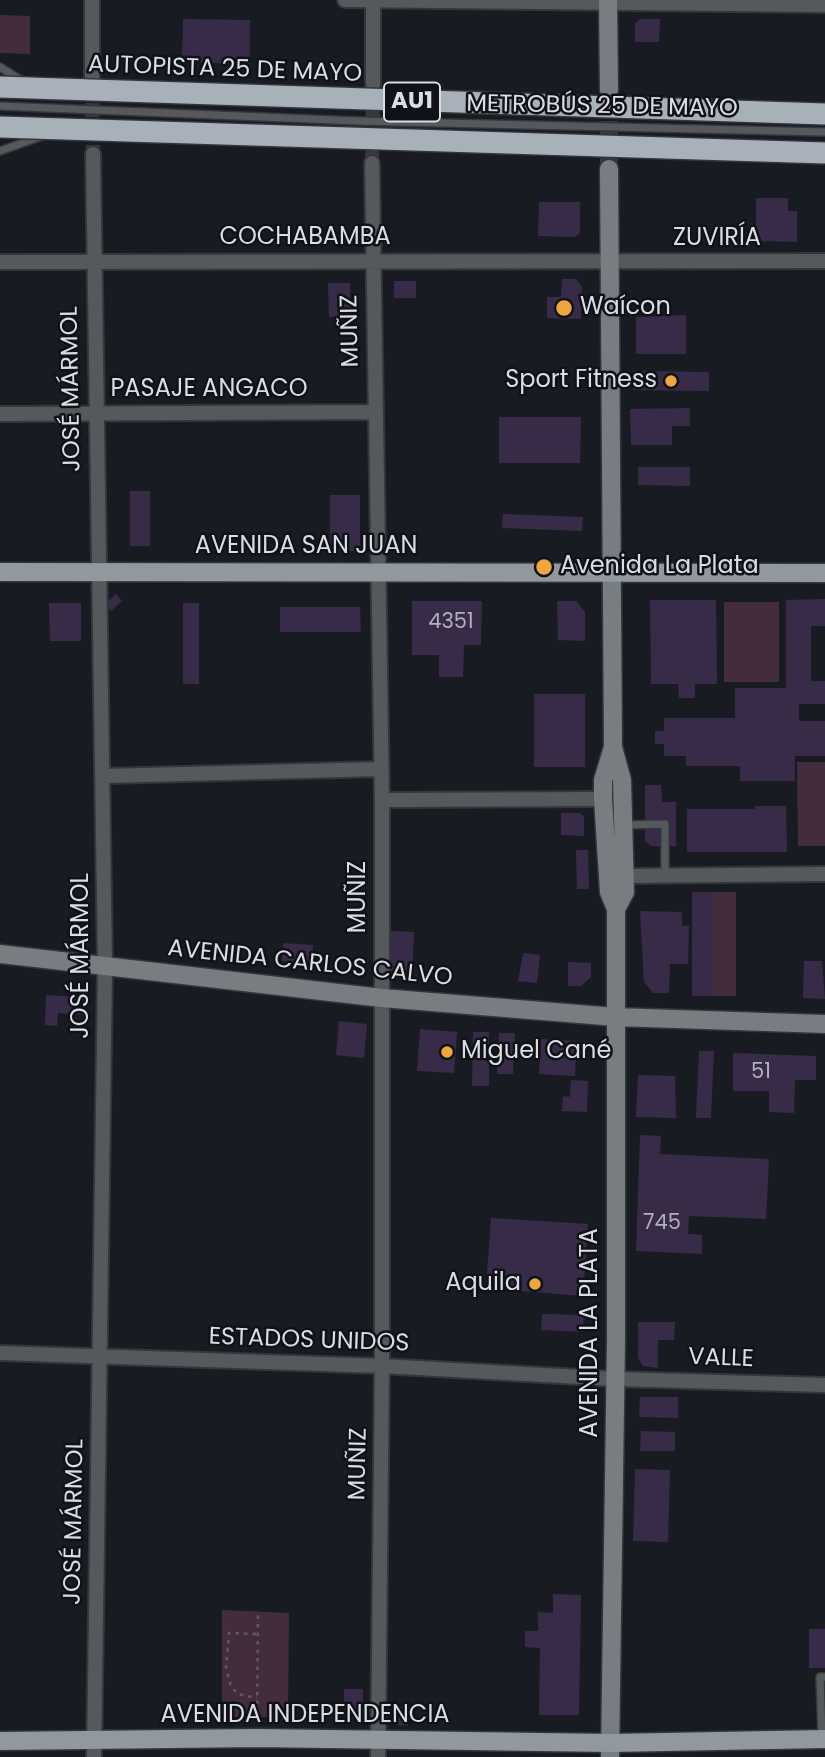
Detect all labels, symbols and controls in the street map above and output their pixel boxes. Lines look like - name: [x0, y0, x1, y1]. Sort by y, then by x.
- street label: AUTOPISTA 25 DE MAYO: [87, 51, 363, 89]
- road number: AU1: [384, 82, 440, 122]
- street label: METROBÚS 25 DE MAYO: [466, 90, 738, 124]
- street label: COCHABAMBA: [219, 224, 391, 252]
- street label: ZUVIRÍA: [673, 225, 761, 253]
- street label: MUÑIZ: [336, 294, 366, 368]
- place label: Waícon: [580, 294, 671, 322]
- marker: Waícon: [554, 298, 574, 318]
- street label: JOSÉ MÁRMOL: [56, 306, 88, 472]
- place label: Sport Fitness: [505, 367, 657, 395]
- marker: Sport Fitness: [663, 373, 679, 389]
- street label: PASAJE ANGACO: [110, 376, 308, 404]
- street label: AVENIDA SAN JUAN: [195, 533, 417, 561]
- place label: Avenida La Plata: [560, 553, 759, 581]
- marker: Avenida La Plata: [534, 557, 554, 577]
- house number: 4351: [428, 610, 474, 636]
- street label: MUÑIZ: [345, 861, 373, 933]
- street label: JOSÉ MÁRMOL: [68, 873, 96, 1039]
- street label: AVENIDA CARLOS CALVO: [166, 935, 454, 993]
- place label: Miguel Cané: [461, 1038, 611, 1066]
- marker: Miguel Cané: [439, 1044, 455, 1060]
- house number: 51: [751, 1060, 771, 1086]
- house number: 745: [643, 1211, 681, 1237]
- street label: AVENIDA LA PLATA: [577, 1228, 605, 1438]
- place label: Aquila: [445, 1270, 521, 1298]
- marker: Aquila: [527, 1276, 543, 1292]
- street label: ESTADOS UNIDOS: [208, 1323, 410, 1359]
- street label: VALLE: [688, 1343, 754, 1375]
- street label: MUÑIZ: [344, 1427, 374, 1501]
- street label: JOSÉ MÁRMOL: [59, 1439, 91, 1605]
- street label: AVENIDA INDEPENDENCIA: [161, 1702, 449, 1730]

